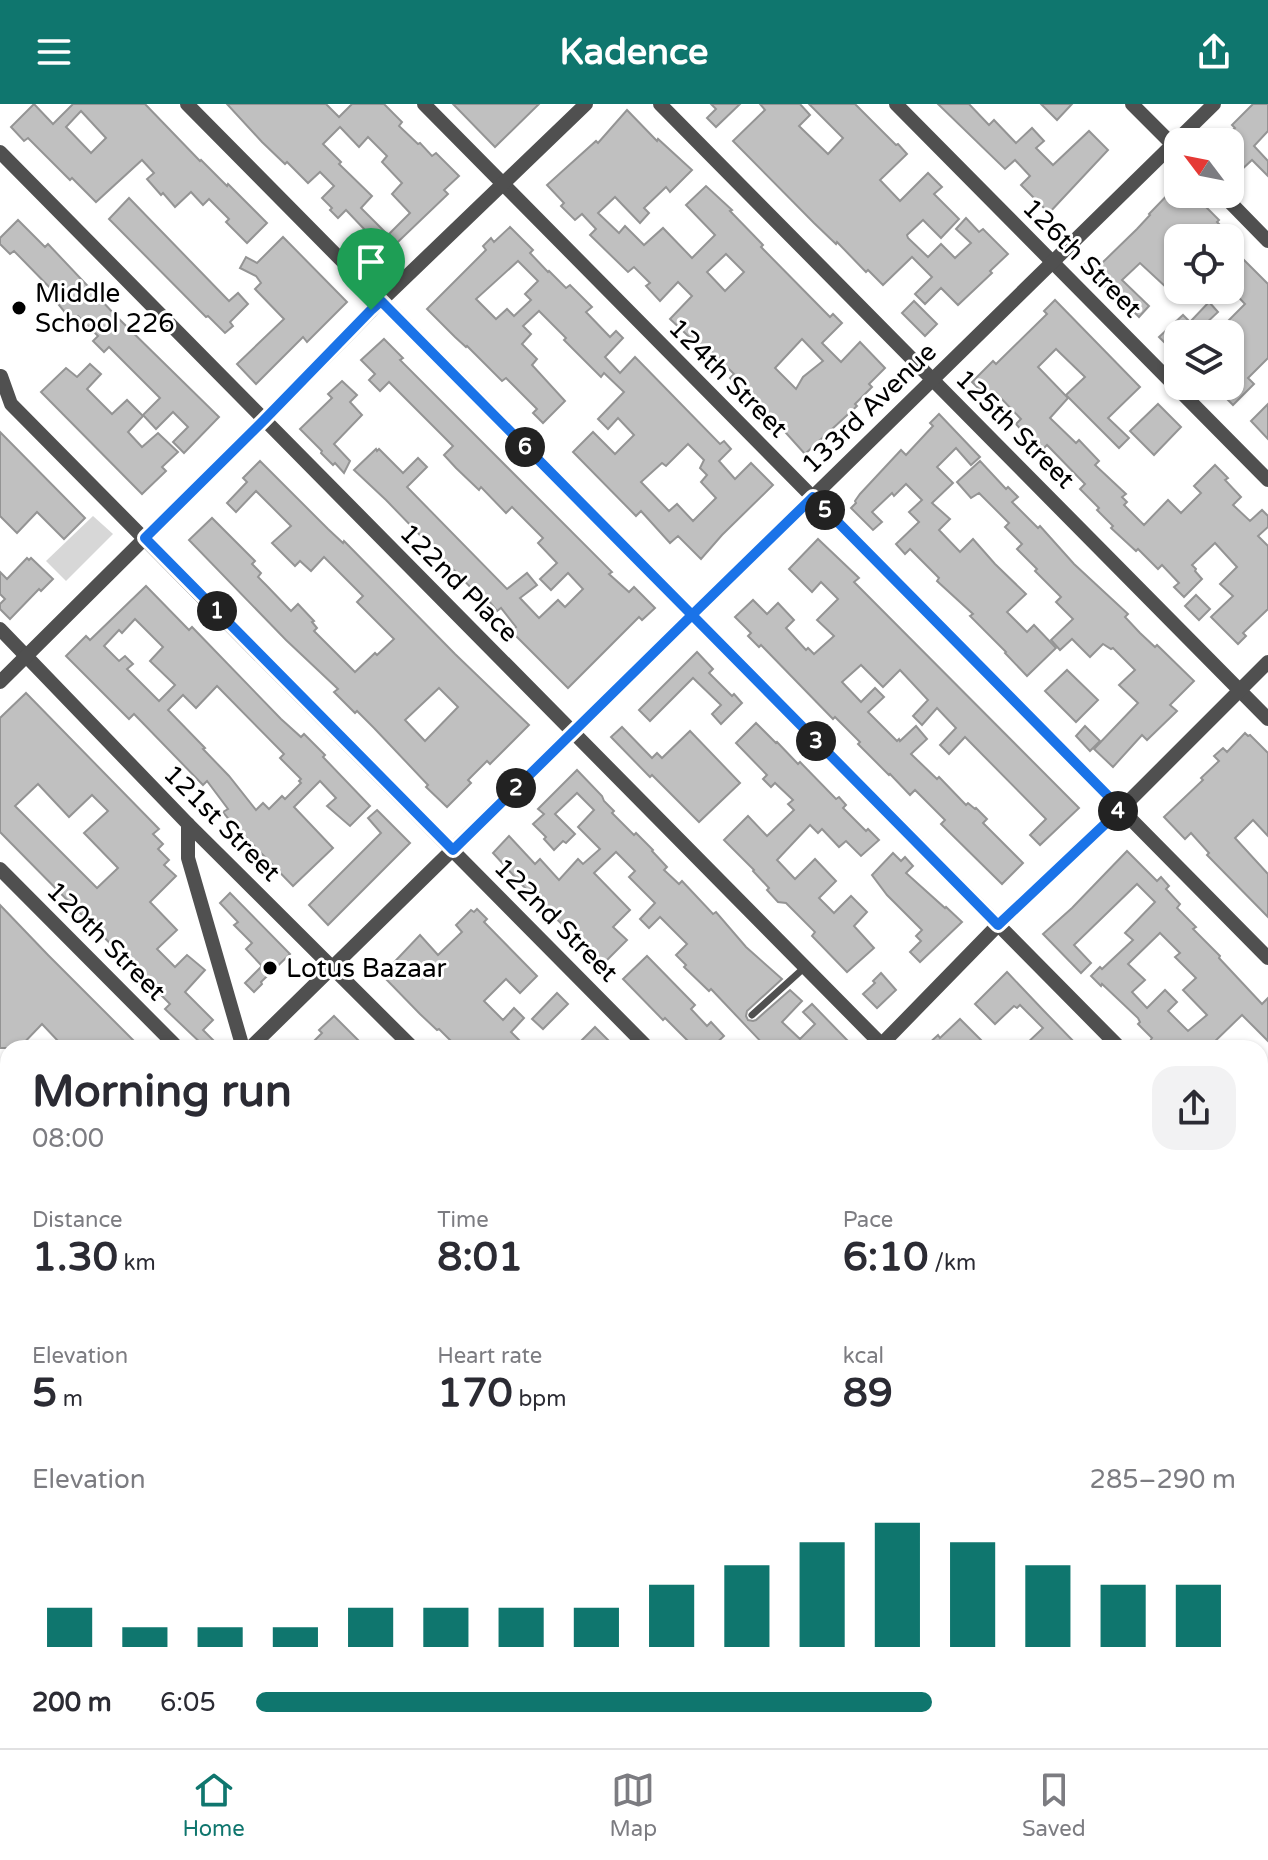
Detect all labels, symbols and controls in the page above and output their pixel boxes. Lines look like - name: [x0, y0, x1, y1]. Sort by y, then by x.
- icon: menu: [32, 30, 76, 74]
- icon: share: [1192, 30, 1236, 74]
- text: Kadence: [560, 31, 708, 74]
- north arrow: [1164, 128, 1244, 208]
- map controls: [1164, 128, 1244, 400]
- street label: 126th Street: [1016, 192, 1148, 324]
- button: locate: [1164, 224, 1244, 304]
- pin: [337, 228, 405, 310]
- icon: arrive: [349, 240, 393, 284]
- place label: Middle School 226: [35, 278, 175, 339]
- marker: Middle School 226: [10, 299, 28, 317]
- street label: 124th Street: [662, 312, 794, 444]
- button: layers: [1164, 320, 1244, 400]
- street label: 133rd Avenue: [795, 336, 943, 480]
- street label: 125th Street: [949, 363, 1081, 495]
- pin: 6: [505, 427, 545, 467]
- text: 6: [518, 434, 532, 460]
- pin: 5: [805, 490, 845, 530]
- text: 5: [818, 497, 832, 523]
- street label: 122nd Place: [393, 517, 525, 649]
- pin: 1: [197, 591, 237, 631]
- text: 1: [210, 598, 224, 624]
- pin: 3: [796, 721, 836, 761]
- text: 3: [809, 728, 823, 754]
- street label: 121st Street: [157, 758, 287, 888]
- pin: 2: [496, 768, 536, 808]
- text: 2: [509, 775, 523, 801]
- pin: 4: [1098, 791, 1138, 831]
- text: 4: [1111, 798, 1125, 824]
- street label: 122nd Street: [488, 852, 624, 988]
- street label: 120th Street: [40, 875, 172, 1007]
- place label: Lotus Bazaar: [286, 953, 446, 984]
- marker: Lotus Bazaar: [261, 959, 279, 977]
- text: Morning run: [32, 1066, 292, 1119]
- button: share: [1152, 1066, 1236, 1150]
- text: 08:00: [32, 1123, 104, 1154]
- text: Distance: [32, 1207, 123, 1233]
- text: Time: [437, 1207, 489, 1233]
- text: Pace: [843, 1207, 893, 1233]
- text: 1.30: [32, 1233, 118, 1281]
- text: 8:01: [437, 1233, 523, 1281]
- text: 6:10: [843, 1233, 928, 1281]
- text: km: [118, 1250, 156, 1276]
- text: /km: [928, 1250, 976, 1276]
- text: Elevation: [32, 1343, 128, 1369]
- text: Heart rate: [437, 1343, 542, 1369]
- text: kcal: [843, 1343, 884, 1369]
- text: 5: [32, 1369, 57, 1417]
- text: 170: [437, 1369, 513, 1417]
- text: 89: [843, 1369, 893, 1417]
- text: m: [57, 1386, 83, 1412]
- text: bpm: [513, 1386, 566, 1412]
- text: Elevation: [32, 1464, 146, 1495]
- text: 285–290 m: [1090, 1464, 1236, 1495]
- text: 200 m: [32, 1687, 112, 1718]
- text: 6:05: [160, 1687, 216, 1718]
- tab: Home: [182, 1768, 245, 1842]
- tab: Map: [610, 1768, 657, 1842]
- tab: Saved: [1022, 1768, 1086, 1842]

